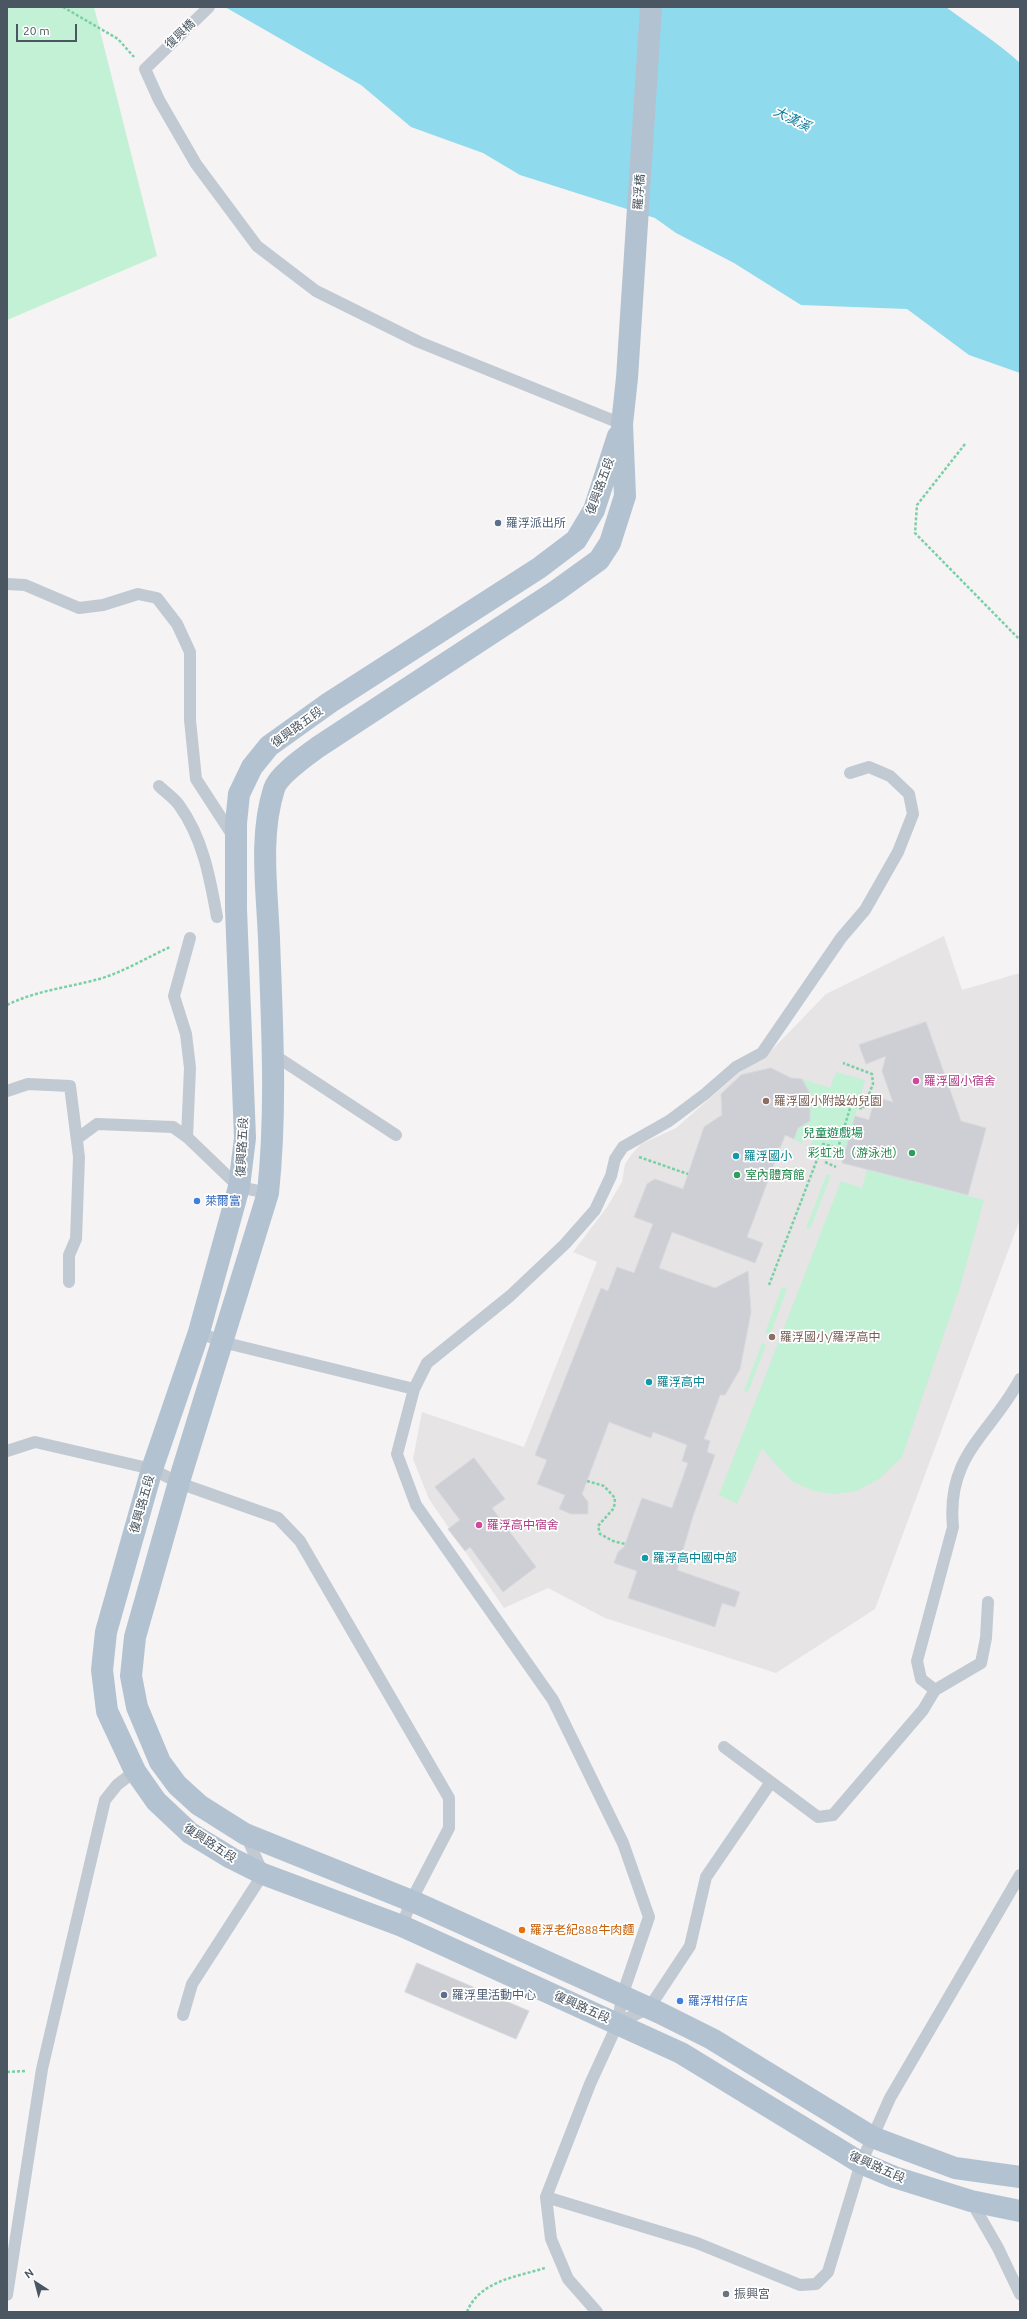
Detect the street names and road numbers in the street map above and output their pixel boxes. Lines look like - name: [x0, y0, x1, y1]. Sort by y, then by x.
- street label: 復興橋: [162, 16, 198, 52]
- street label: 羅浮橋: [631, 174, 647, 210]
- street label: 復興路五段: [583, 455, 617, 517]
- street label: 復興路五段: [268, 704, 326, 750]
- street label: 復興路五段: [233, 1117, 251, 1177]
- street label: 復興路五段: [127, 1473, 157, 1535]
- street label: 復興路五段: [181, 1821, 239, 1865]
- street label: 復興路五段: [552, 1988, 612, 2026]
- street label: 復興路五段: [847, 2148, 907, 2186]

